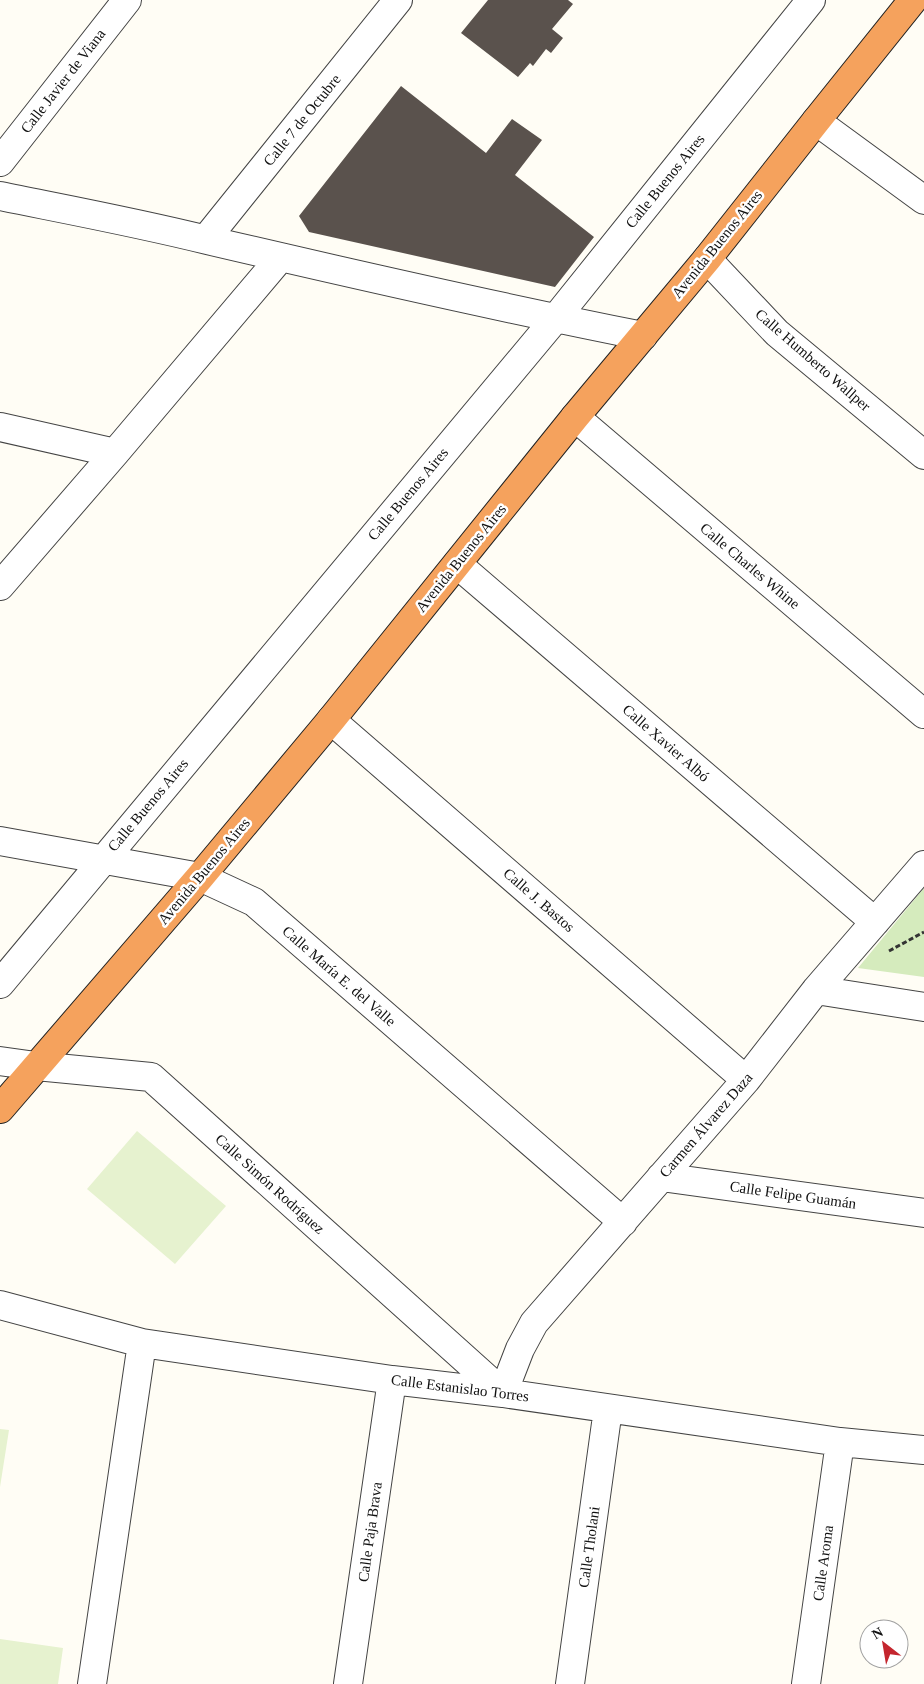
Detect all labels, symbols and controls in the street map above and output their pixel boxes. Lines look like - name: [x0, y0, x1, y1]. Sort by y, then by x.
- street label: Calle Javier de Viana: [17, 26, 109, 136]
- street label: Calle 7 de Octubre: [260, 71, 344, 169]
- street label: Calle Buenos Aires: [622, 131, 708, 231]
- street label: Avenida Buenos Aires: [669, 187, 765, 301]
- street label: Calle Humberto Wallper: [752, 306, 874, 414]
- street label: Calle Buenos Aires: [365, 444, 451, 544]
- street label: Avenida Buenos Aires: [413, 501, 509, 615]
- street label: Calle Charles Whine: [697, 520, 803, 612]
- street label: Calle Xavier Albó: [620, 701, 712, 785]
- street label: Calle Buenos Aires: [105, 755, 191, 855]
- street label: Avenida Buenos Aires: [155, 814, 253, 927]
- street label: Calle J. Bastos: [500, 865, 578, 935]
- street label: Calle María E. del Valle: [279, 923, 399, 1030]
- street label: Carmen Álvarez Daza: [656, 1069, 756, 1181]
- street label: Calle Simón Rodríguez: [212, 1131, 328, 1237]
- street label: Calle Felipe Guamán: [729, 1178, 858, 1212]
- street label: Calle Estanislao Torres: [390, 1372, 530, 1404]
- street label: Calle Paja Brava: [355, 1481, 385, 1583]
- street label: Calle Tholani: [575, 1505, 603, 1589]
- street label: Calle Aroma: [810, 1524, 836, 1602]
- north arrow: [859, 1619, 909, 1669]
- text: N: [869, 1624, 886, 1642]

